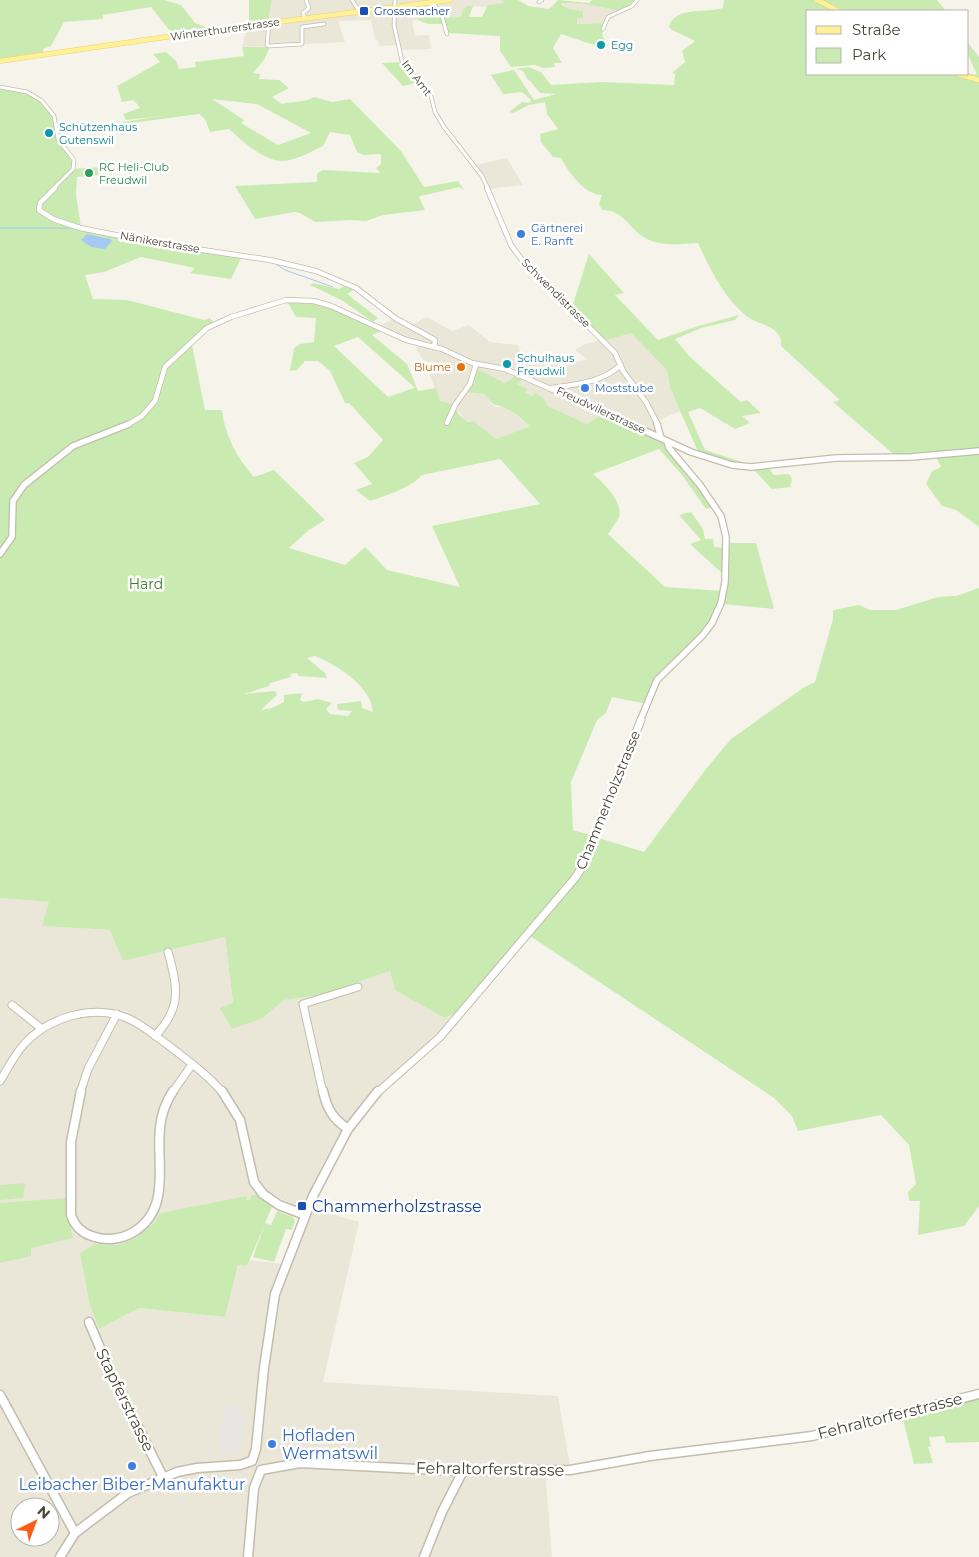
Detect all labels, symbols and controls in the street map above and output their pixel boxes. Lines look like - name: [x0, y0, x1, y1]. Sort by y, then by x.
- place label: Grossenacher: [374, 4, 450, 18]
- marker: Grossenacher: [358, 5, 370, 17]
- legend: [806, 10, 969, 75]
- street label: Winterthurerstrasse: [169, 14, 281, 44]
- text: Straße: [852, 20, 901, 39]
- place label: Egg: [611, 38, 633, 52]
- marker: Egg: [595, 39, 607, 51]
- text: Park: [852, 45, 886, 64]
- street label: Im Amt: [399, 57, 436, 99]
- place label: Schützenhaus Gutenswil: [59, 120, 138, 147]
- marker: Schützenhaus Gutenswil: [43, 127, 55, 139]
- place label: RC Heli-Club Freudwil: [99, 160, 169, 187]
- marker: RC Heli-Club Freudwil: [83, 167, 95, 179]
- place label: Gärtnerei E. Ranft: [531, 221, 583, 248]
- street label: Nänikerstrasse: [119, 228, 201, 256]
- marker: Gärtnerei E. Ranft: [515, 228, 527, 240]
- street label: Schwendistrasse: [519, 256, 594, 331]
- place label: Schulhaus Freudwil: [517, 351, 575, 378]
- marker: Schulhaus Freudwil: [501, 358, 513, 370]
- place label: Blume: [414, 360, 451, 374]
- marker: Blume: [455, 361, 467, 373]
- place label: Moststube: [595, 381, 654, 395]
- marker: Moststube: [579, 382, 591, 394]
- street label: Freudwilerstrasse: [554, 383, 648, 437]
- park label: Hard: [129, 575, 163, 593]
- street label: Chammerholzstrasse: [572, 728, 644, 872]
- place label: Chammerholzstrasse: [312, 1197, 482, 1216]
- marker: Chammerholzstrasse: [296, 1200, 308, 1212]
- street label: Stapferstrasse: [92, 1345, 158, 1455]
- street label: Fehraltorferstrasse: [816, 1389, 964, 1443]
- place label: Hofladen Wermatswil: [282, 1426, 378, 1463]
- marker: Hofladen Wermatswil: [266, 1438, 278, 1450]
- street label: Fehraltorferstrasse: [416, 1458, 564, 1480]
- marker: Leibacher Biber-Manufaktur: [126, 1460, 138, 1472]
- place label: Leibacher Biber-Manufaktur: [19, 1475, 245, 1494]
- north arrow: [10, 1497, 60, 1547]
- text: N: [33, 1502, 54, 1523]

